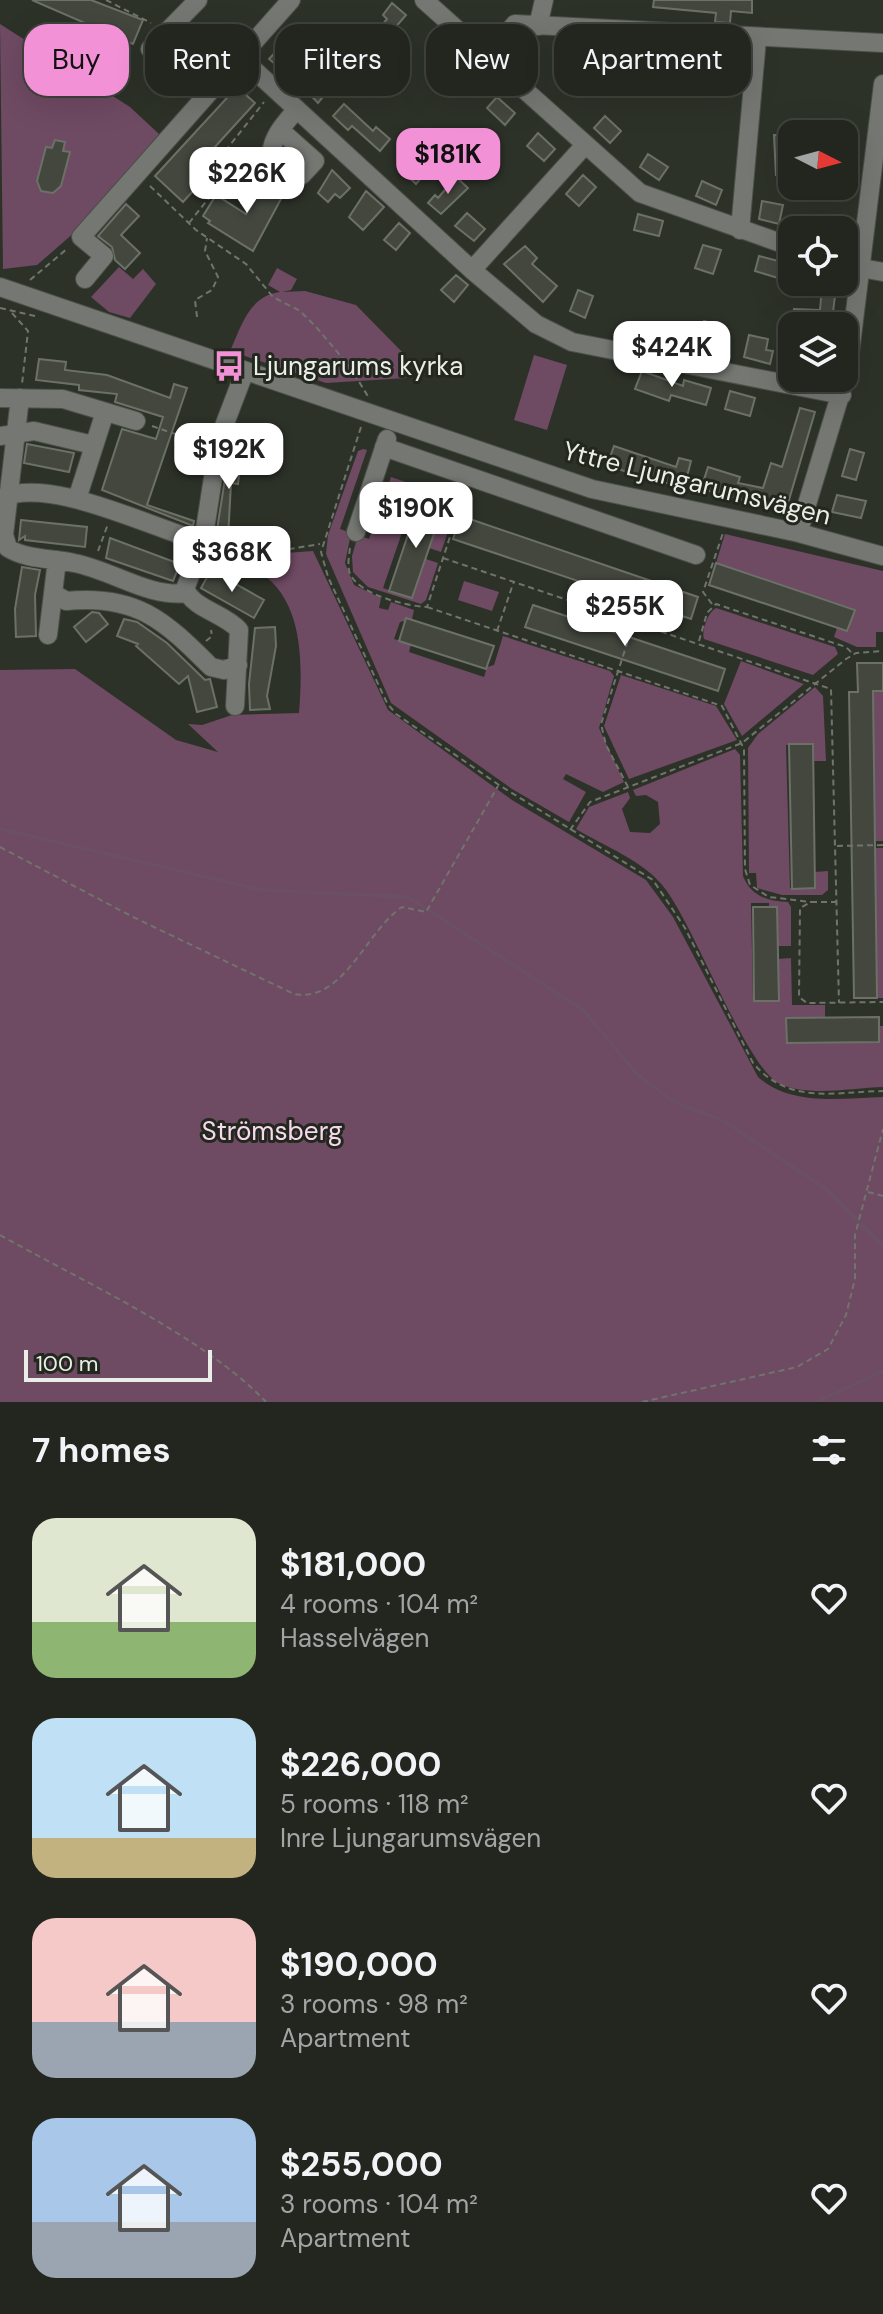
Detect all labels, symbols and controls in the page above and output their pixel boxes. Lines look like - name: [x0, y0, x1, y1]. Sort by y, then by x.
- chip: Buy: [24, 24, 129, 96]
- chip: Rent: [145, 24, 259, 96]
- chip: Filters: [275, 24, 410, 96]
- chip: New: [426, 24, 538, 96]
- chip: Apartment: [554, 24, 751, 96]
- north arrow: [778, 120, 858, 200]
- map controls: [778, 120, 858, 392]
- pin: $181K: [392, 128, 504, 196]
- text: $181K: [414, 137, 482, 171]
- pin: $226K: [191, 147, 303, 215]
- text: $226K: [207, 156, 287, 190]
- button: locate: [778, 216, 858, 296]
- button: layers: [778, 312, 858, 392]
- pin: $424K: [616, 321, 728, 389]
- text: $424K: [631, 330, 713, 364]
- bus stop icon: Ljungarums kyrka: [212, 349, 246, 383]
- place label: Ljungarums kyrka: [253, 349, 463, 383]
- pin: $192K: [173, 423, 285, 491]
- text: $192K: [192, 432, 266, 466]
- street label: Yttre Ljungarumsvägen: [560, 433, 834, 533]
- pin: $190K: [360, 482, 472, 550]
- text: $190K: [378, 491, 454, 525]
- pin: $368K: [176, 526, 288, 594]
- text: $368K: [191, 535, 273, 569]
- pin: $255K: [569, 580, 681, 648]
- text: $255K: [585, 589, 665, 623]
- park label: Strömsberg: [202, 1114, 342, 1148]
- scale bar: [24, 1346, 212, 1382]
- text: 100 m: [36, 1349, 98, 1378]
- text: 7 homes: [32, 1428, 171, 1473]
- icon: filters: [807, 1428, 851, 1472]
- text: $181,000: [280, 1542, 426, 1587]
- icon: home: [96, 1550, 192, 1646]
- icon: heart: [807, 1576, 851, 1620]
- text: 4 rooms · 104 m²: [280, 1587, 478, 1621]
- text: Hasselvägen: [280, 1621, 429, 1655]
- text: $226,000: [280, 1742, 442, 1787]
- icon: home: [96, 1750, 192, 1846]
- icon: heart: [807, 1776, 851, 1820]
- text: 5 rooms · 118 m²: [280, 1787, 469, 1821]
- text: Inre Ljungarumsvägen: [280, 1821, 541, 1855]
- text: $190,000: [280, 1942, 438, 1987]
- icon: home: [96, 1950, 192, 2046]
- icon: heart: [807, 1976, 851, 2020]
- text: 3 rooms · 98 m²: [280, 1987, 468, 2021]
- text: Apartment: [280, 2021, 411, 2055]
- text: $255,000: [280, 2142, 443, 2187]
- icon: home: [96, 2150, 192, 2246]
- icon: heart: [807, 2176, 851, 2220]
- text: 3 rooms · 104 m²: [280, 2187, 478, 2221]
- text: Apartment: [280, 2221, 411, 2255]

